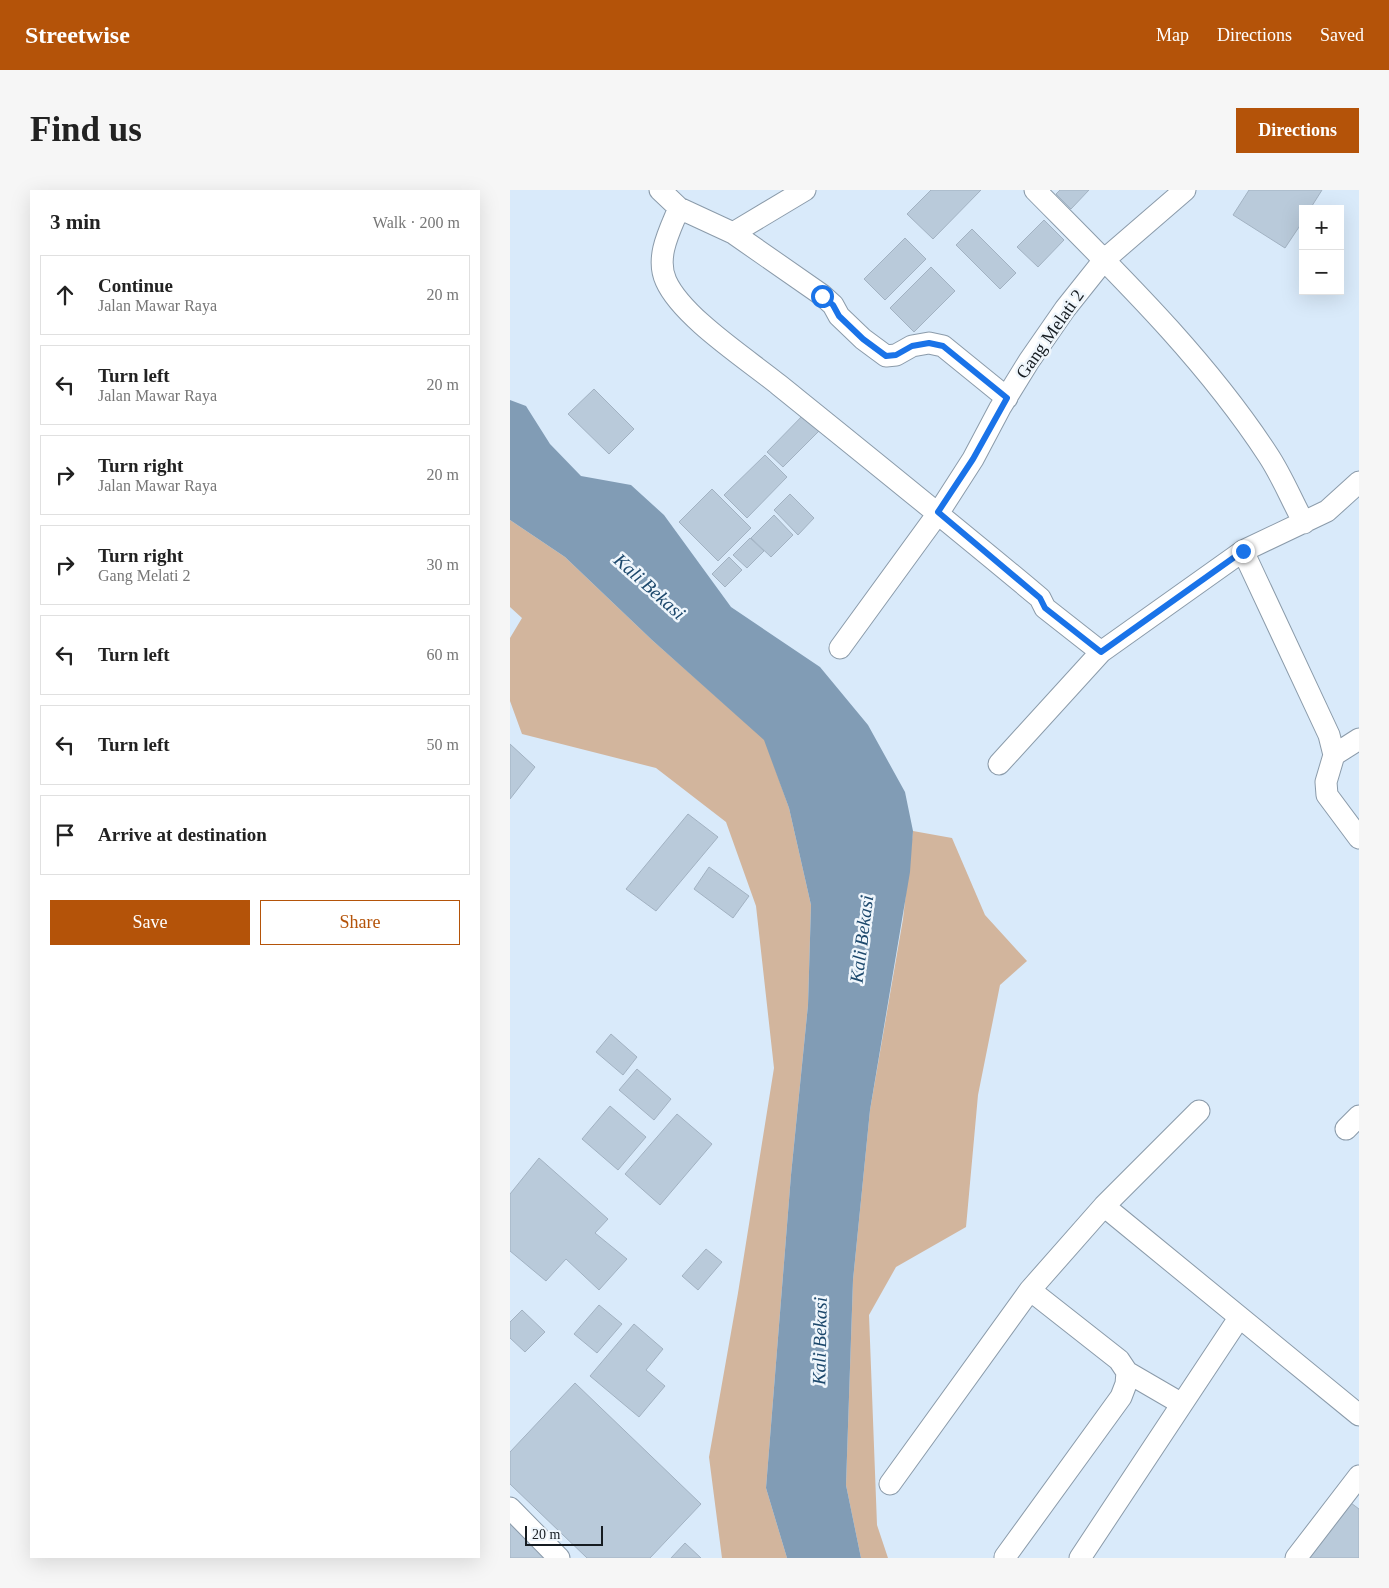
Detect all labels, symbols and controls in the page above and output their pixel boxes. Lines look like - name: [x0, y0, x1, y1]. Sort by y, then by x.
- text: Streetwise: [25, 22, 130, 48]
- text: Map: [1156, 25, 1189, 45]
- text: Directions: [1217, 25, 1292, 45]
- text: Saved: [1320, 25, 1364, 45]
- button: Directions: [1236, 108, 1359, 153]
- text: Find us: [30, 110, 142, 149]
- map controls: [1299, 205, 1344, 295]
- button: +: [1299, 205, 1344, 250]
- text: 3 min: [50, 210, 101, 234]
- text: Walk · 200 m: [373, 214, 460, 231]
- button: −: [1299, 250, 1344, 295]
- text: Continue: [98, 275, 173, 296]
- icon: ahead: [51, 281, 79, 309]
- route start: [811, 285, 834, 308]
- text: 20 m: [427, 286, 459, 303]
- street label: Gang Melati 2: [1012, 286, 1088, 382]
- text: Jalan Mawar Raya: [98, 297, 217, 314]
- text: Turn left: [98, 365, 170, 386]
- icon: left: [51, 371, 79, 399]
- text: 20 m: [427, 376, 459, 393]
- text: Jalan Mawar Raya: [98, 387, 217, 404]
- text: Turn right: [98, 455, 183, 476]
- icon: right: [51, 461, 79, 489]
- text: 20 m: [427, 466, 459, 483]
- text: Jalan Mawar Raya: [98, 477, 217, 494]
- route end: [1232, 540, 1255, 563]
- text: Turn right: [98, 545, 183, 566]
- water label: Kali Bekasi: [609, 548, 689, 624]
- icon: right: [51, 551, 79, 579]
- text: 30 m: [427, 556, 459, 573]
- text: Gang Melati 2: [98, 567, 190, 584]
- icon: left: [51, 641, 79, 669]
- text: Turn left: [98, 644, 170, 665]
- text: 60 m: [427, 646, 459, 663]
- icon: left: [51, 731, 79, 759]
- text: Turn left: [98, 734, 170, 755]
- text: 50 m: [427, 736, 459, 753]
- icon: arrive: [51, 821, 79, 849]
- text: Arrive at destination: [98, 824, 267, 845]
- water label: Kali Bekasi: [846, 894, 877, 985]
- button: Save: [50, 900, 250, 945]
- button: Share: [260, 900, 460, 945]
- water label: Kali Bekasi: [808, 1297, 831, 1386]
- scale bar: [525, 1523, 602, 1546]
- text: 20 m: [532, 1527, 560, 1542]

